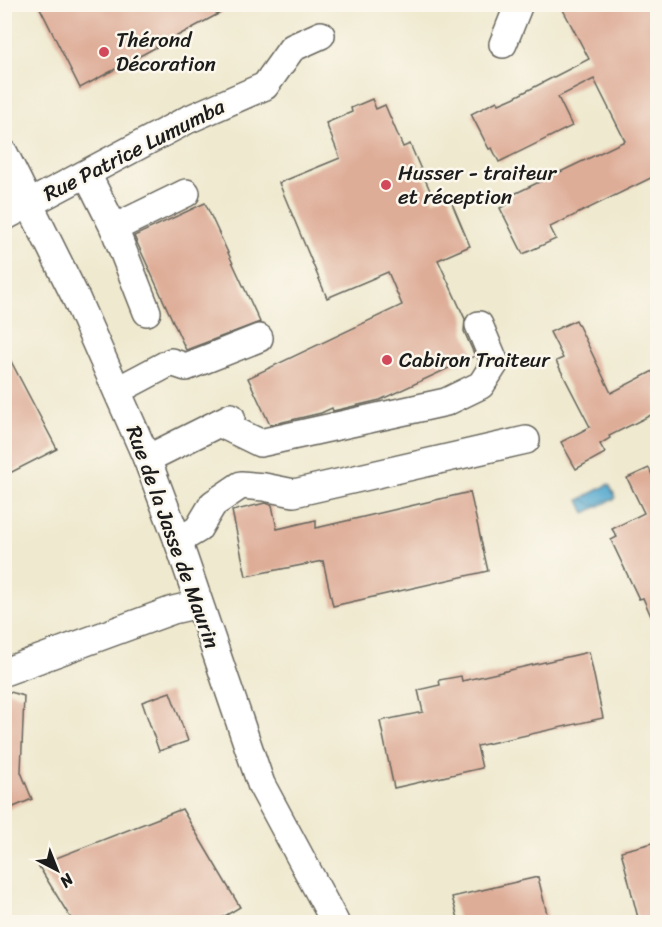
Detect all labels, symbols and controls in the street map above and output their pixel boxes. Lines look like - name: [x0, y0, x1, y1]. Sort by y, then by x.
- place label: Thérond Décoration: [116, 21, 216, 83]
- marker: Thérond Décoration: [97, 45, 111, 59]
- street label: Rue Patrice Lumumba: [36, 88, 232, 212]
- place label: Husser - traiteur et réception: [398, 154, 557, 216]
- marker: Husser - traiteur et réception: [379, 178, 393, 192]
- place label: Cabiron Traiteur: [399, 341, 551, 379]
- marker: Cabiron Traiteur: [380, 353, 394, 367]
- street label: Rue de la Jasse de Maurin: [115, 420, 231, 654]
- north arrow: [27, 840, 87, 900]
- text: N: [52, 866, 81, 896]

